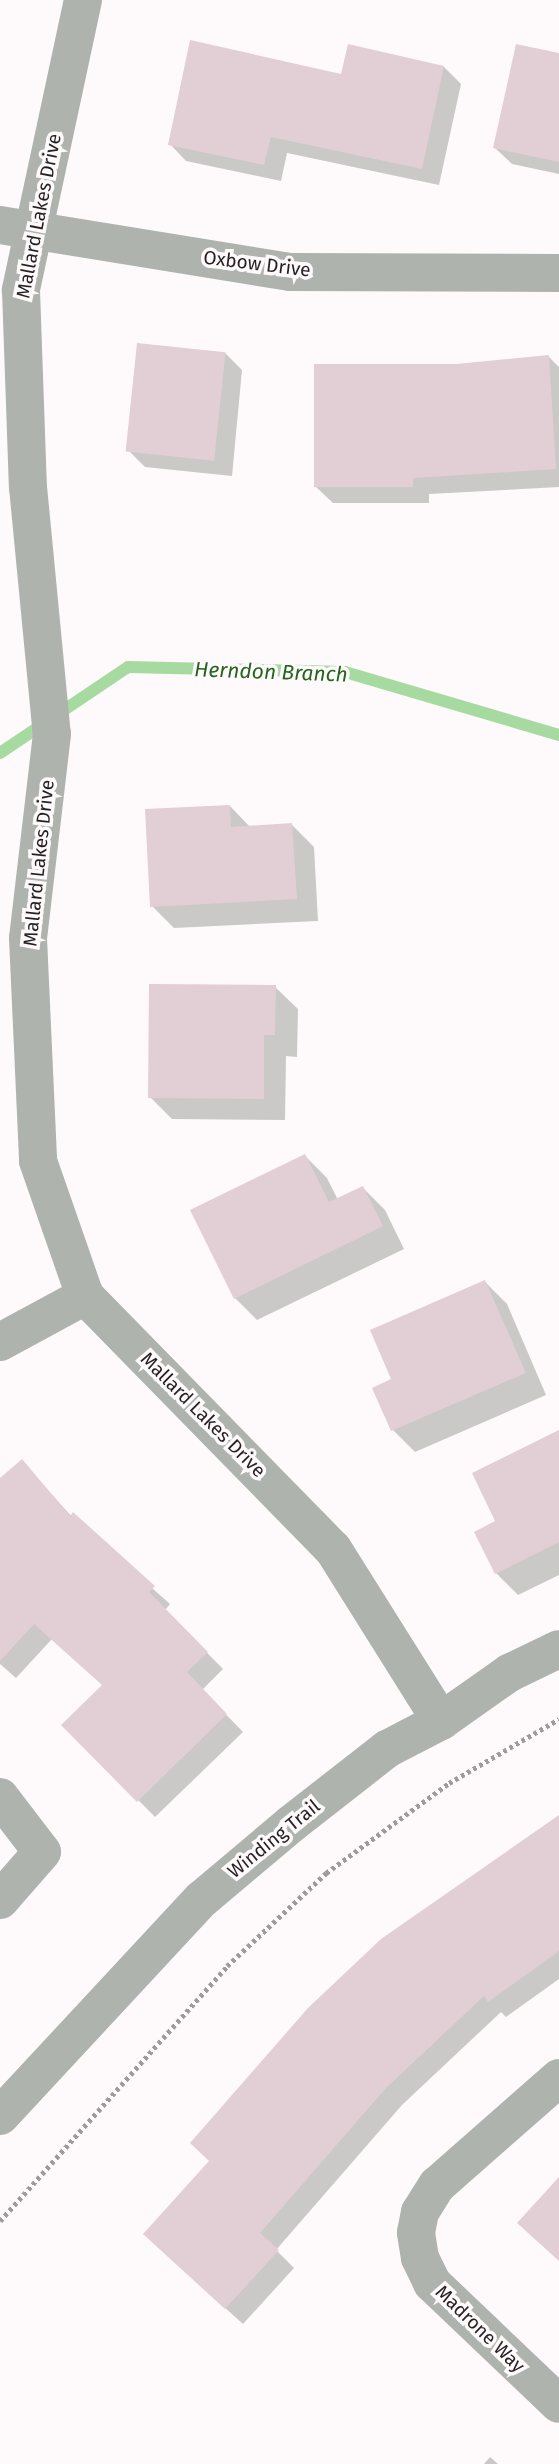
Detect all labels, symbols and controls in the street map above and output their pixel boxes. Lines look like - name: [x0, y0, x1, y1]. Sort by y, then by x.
- street label: Mallard Lakes Drive: [12, 132, 66, 300]
- street label: Oxbow Drive: [202, 246, 312, 282]
- water label: Herndon Branch: [194, 657, 348, 687]
- street label: Mallard Lakes Drive: [19, 779, 59, 947]
- street label: Mallard Lakes Drive: [136, 1348, 270, 1482]
- street label: Winding Trail: [223, 1795, 325, 1883]
- street label: Madrone Way: [431, 2281, 529, 2377]

